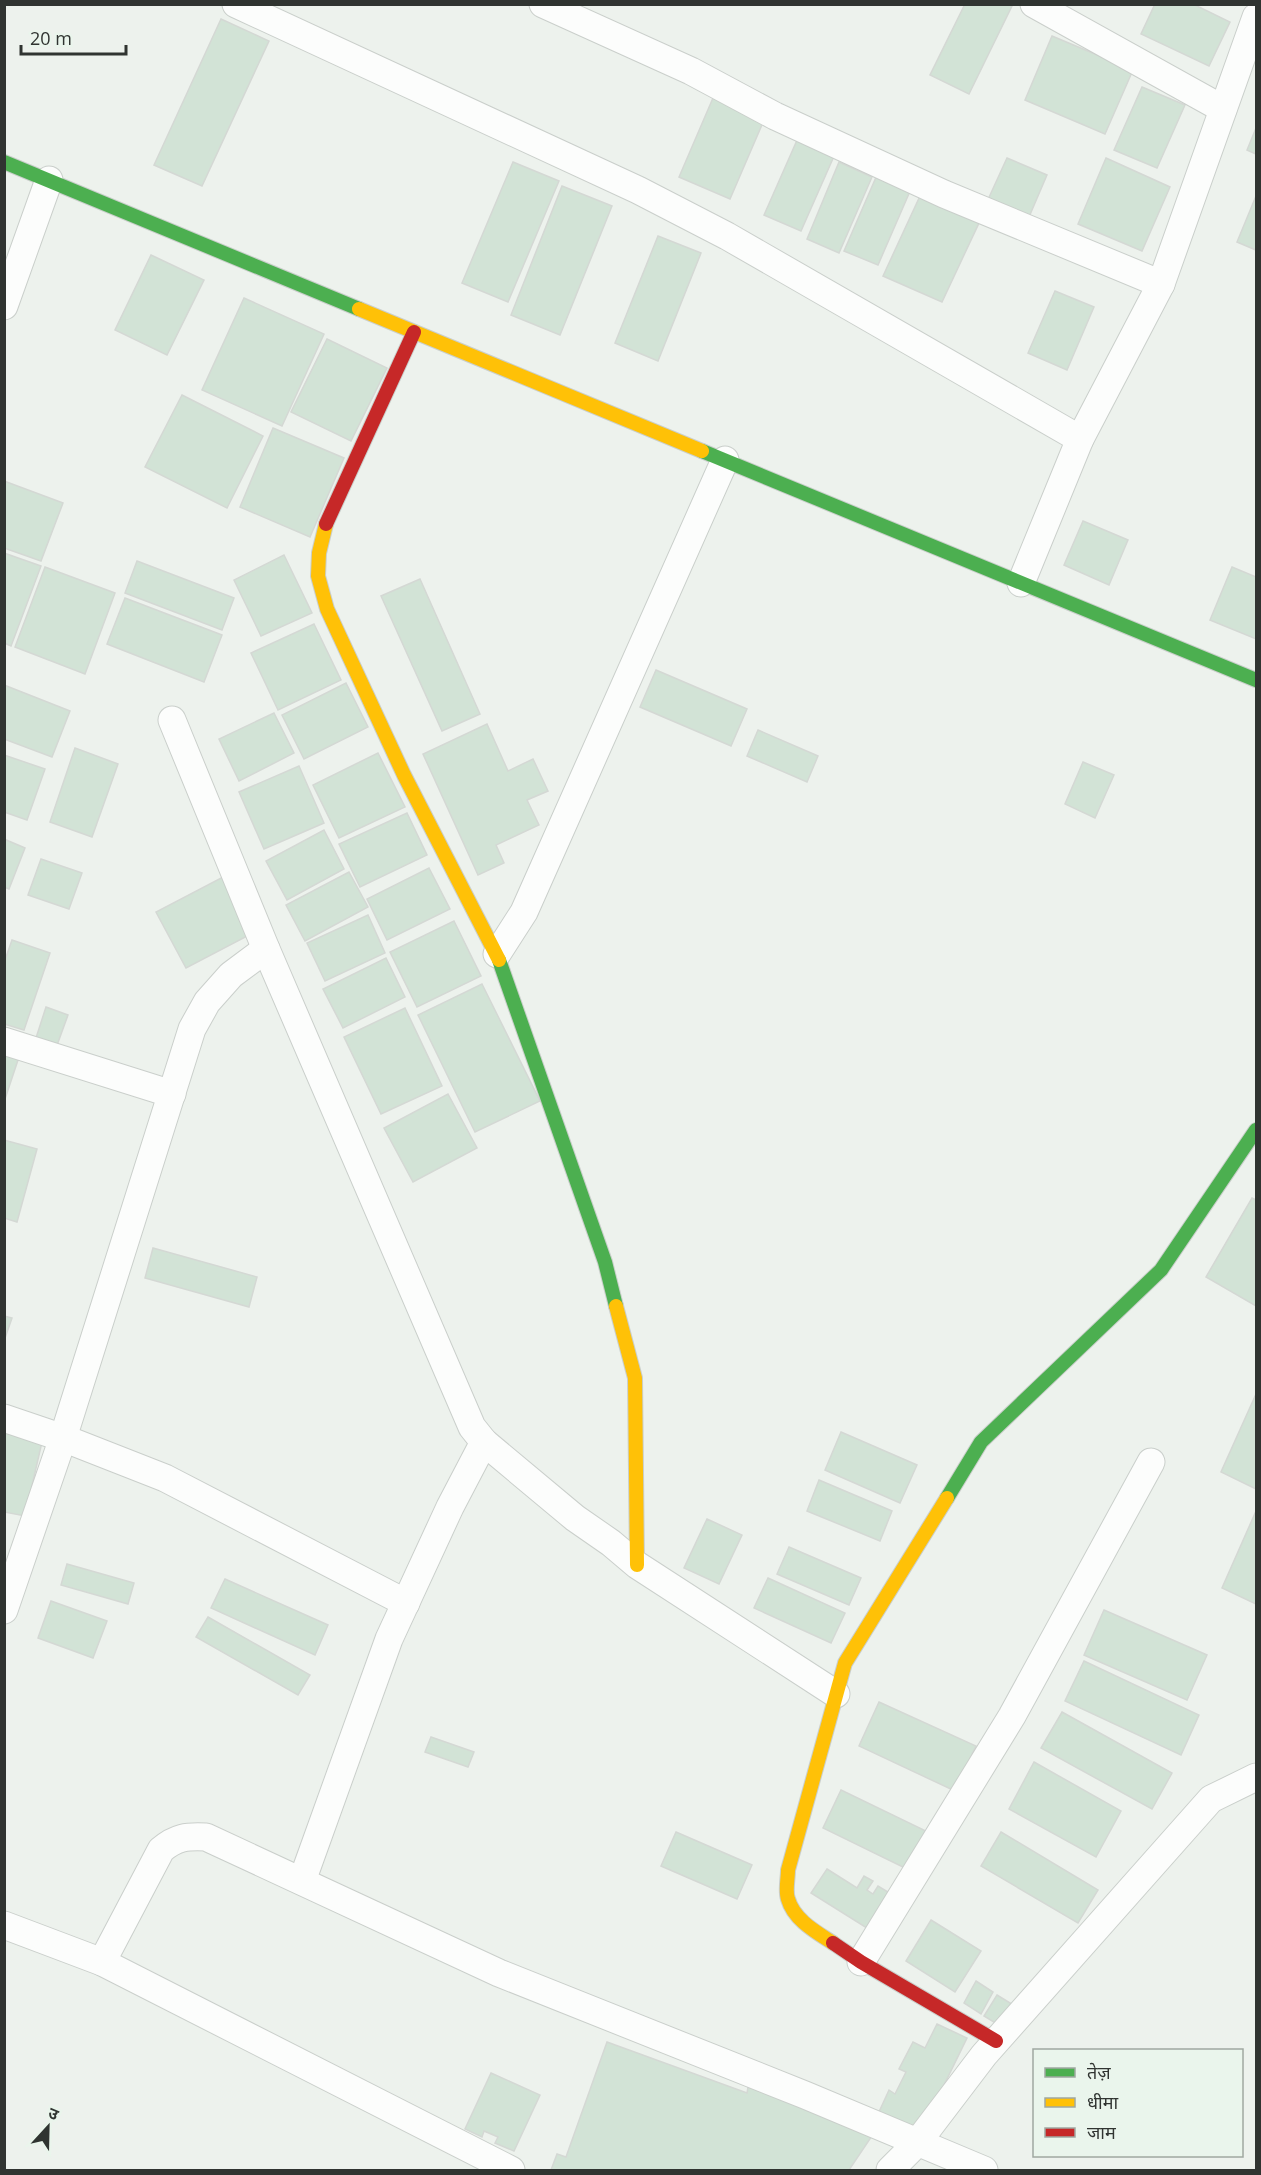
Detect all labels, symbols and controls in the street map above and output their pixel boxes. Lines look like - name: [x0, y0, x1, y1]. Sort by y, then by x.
- scale bar: [21, 18, 126, 56]
- text: 20 m: [30, 26, 72, 50]
- legend: [1033, 2049, 1243, 2157]
- text: तेज़: [1087, 2060, 1111, 2084]
- text: धीमा: [1087, 2090, 1118, 2114]
- north arrow: [18, 2097, 78, 2157]
- text: उ: [45, 2101, 63, 2125]
- text: जाम: [1087, 2120, 1117, 2144]

